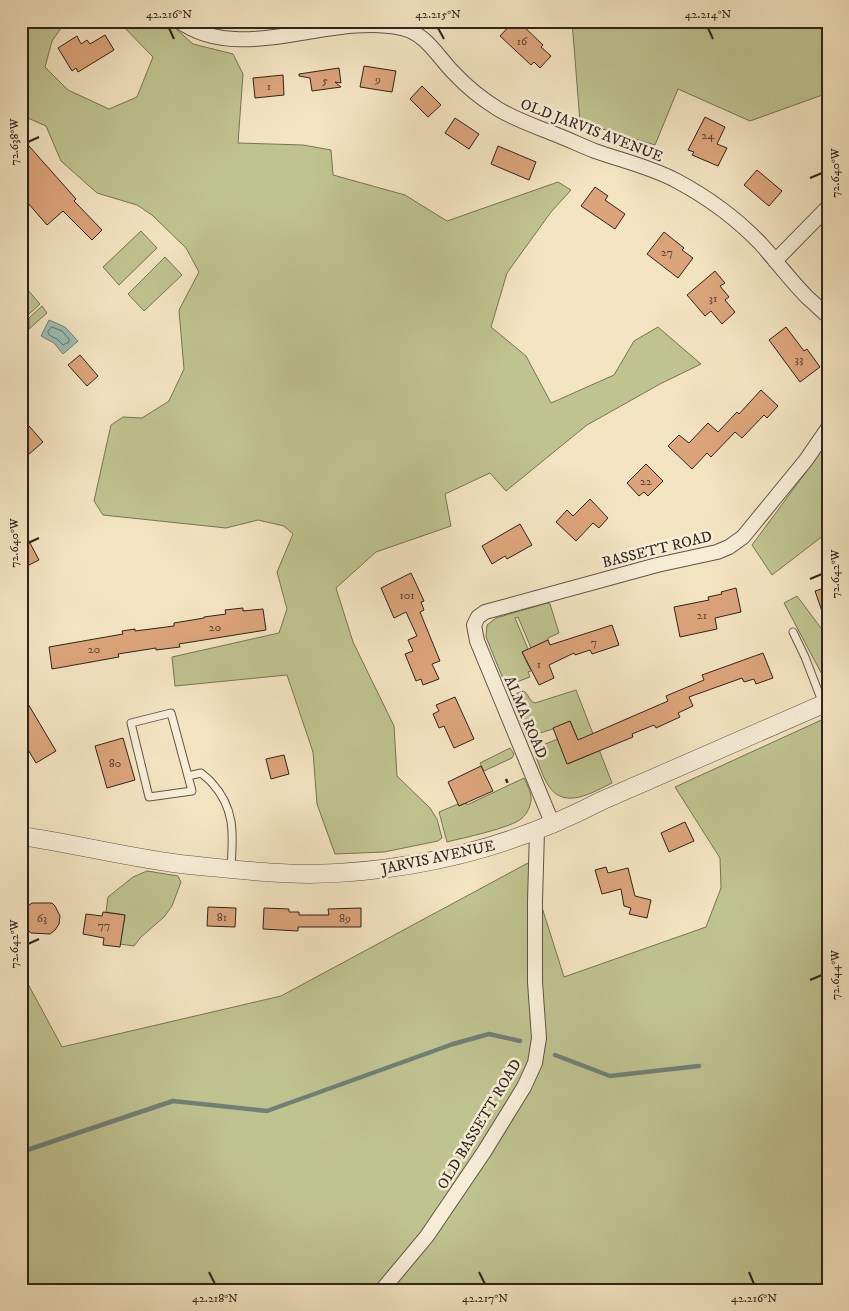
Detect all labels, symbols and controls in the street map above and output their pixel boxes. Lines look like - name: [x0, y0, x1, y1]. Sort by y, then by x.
- text: 42.216°N: [146, 7, 192, 22]
- text: 42.215°N: [415, 7, 461, 22]
- text: 42.214°N: [685, 7, 732, 22]
- house number: 16: [517, 34, 528, 49]
- house number: 9: [374, 72, 381, 87]
- house number: 5: [322, 73, 328, 88]
- house number: 1: [267, 79, 271, 94]
- street label: OLD JARVIS AVENUE: [518, 95, 666, 167]
- text: 72.638°W: [7, 118, 22, 165]
- house number: 24: [702, 128, 715, 143]
- text: 72.640°W: [828, 147, 843, 198]
- house number: 27: [661, 245, 673, 260]
- house number: 31: [709, 291, 717, 306]
- house number: 33: [795, 352, 803, 367]
- house number: 22: [640, 474, 652, 489]
- text: 72.640°W: [7, 517, 22, 568]
- street label: BASSETT ROAD: [600, 527, 714, 572]
- text: 72.642°W: [828, 548, 843, 599]
- house number: 101: [399, 588, 415, 603]
- house number: 21: [697, 608, 707, 623]
- house number: 20: [209, 620, 221, 635]
- house number: 7: [591, 635, 597, 650]
- house number: 20: [88, 642, 100, 657]
- house number: 1: [537, 657, 541, 672]
- street label: ALMA ROAD: [500, 673, 551, 761]
- house number: 80: [109, 756, 121, 771]
- street label: JARVIS AVENUE: [378, 836, 497, 879]
- house number: 81: [217, 910, 227, 925]
- house number: 63: [37, 911, 47, 926]
- house number: 89: [339, 911, 351, 926]
- text: 72.642°W: [7, 918, 22, 969]
- house number: 77: [98, 918, 110, 933]
- text: 72.644°W: [828, 949, 843, 1000]
- street label: OLD BASSETT ROAD: [433, 1056, 526, 1193]
- text: 42.218°N: [192, 1291, 238, 1306]
- text: 42.217°N: [462, 1291, 508, 1306]
- text: 42.216°N: [731, 1291, 777, 1306]

